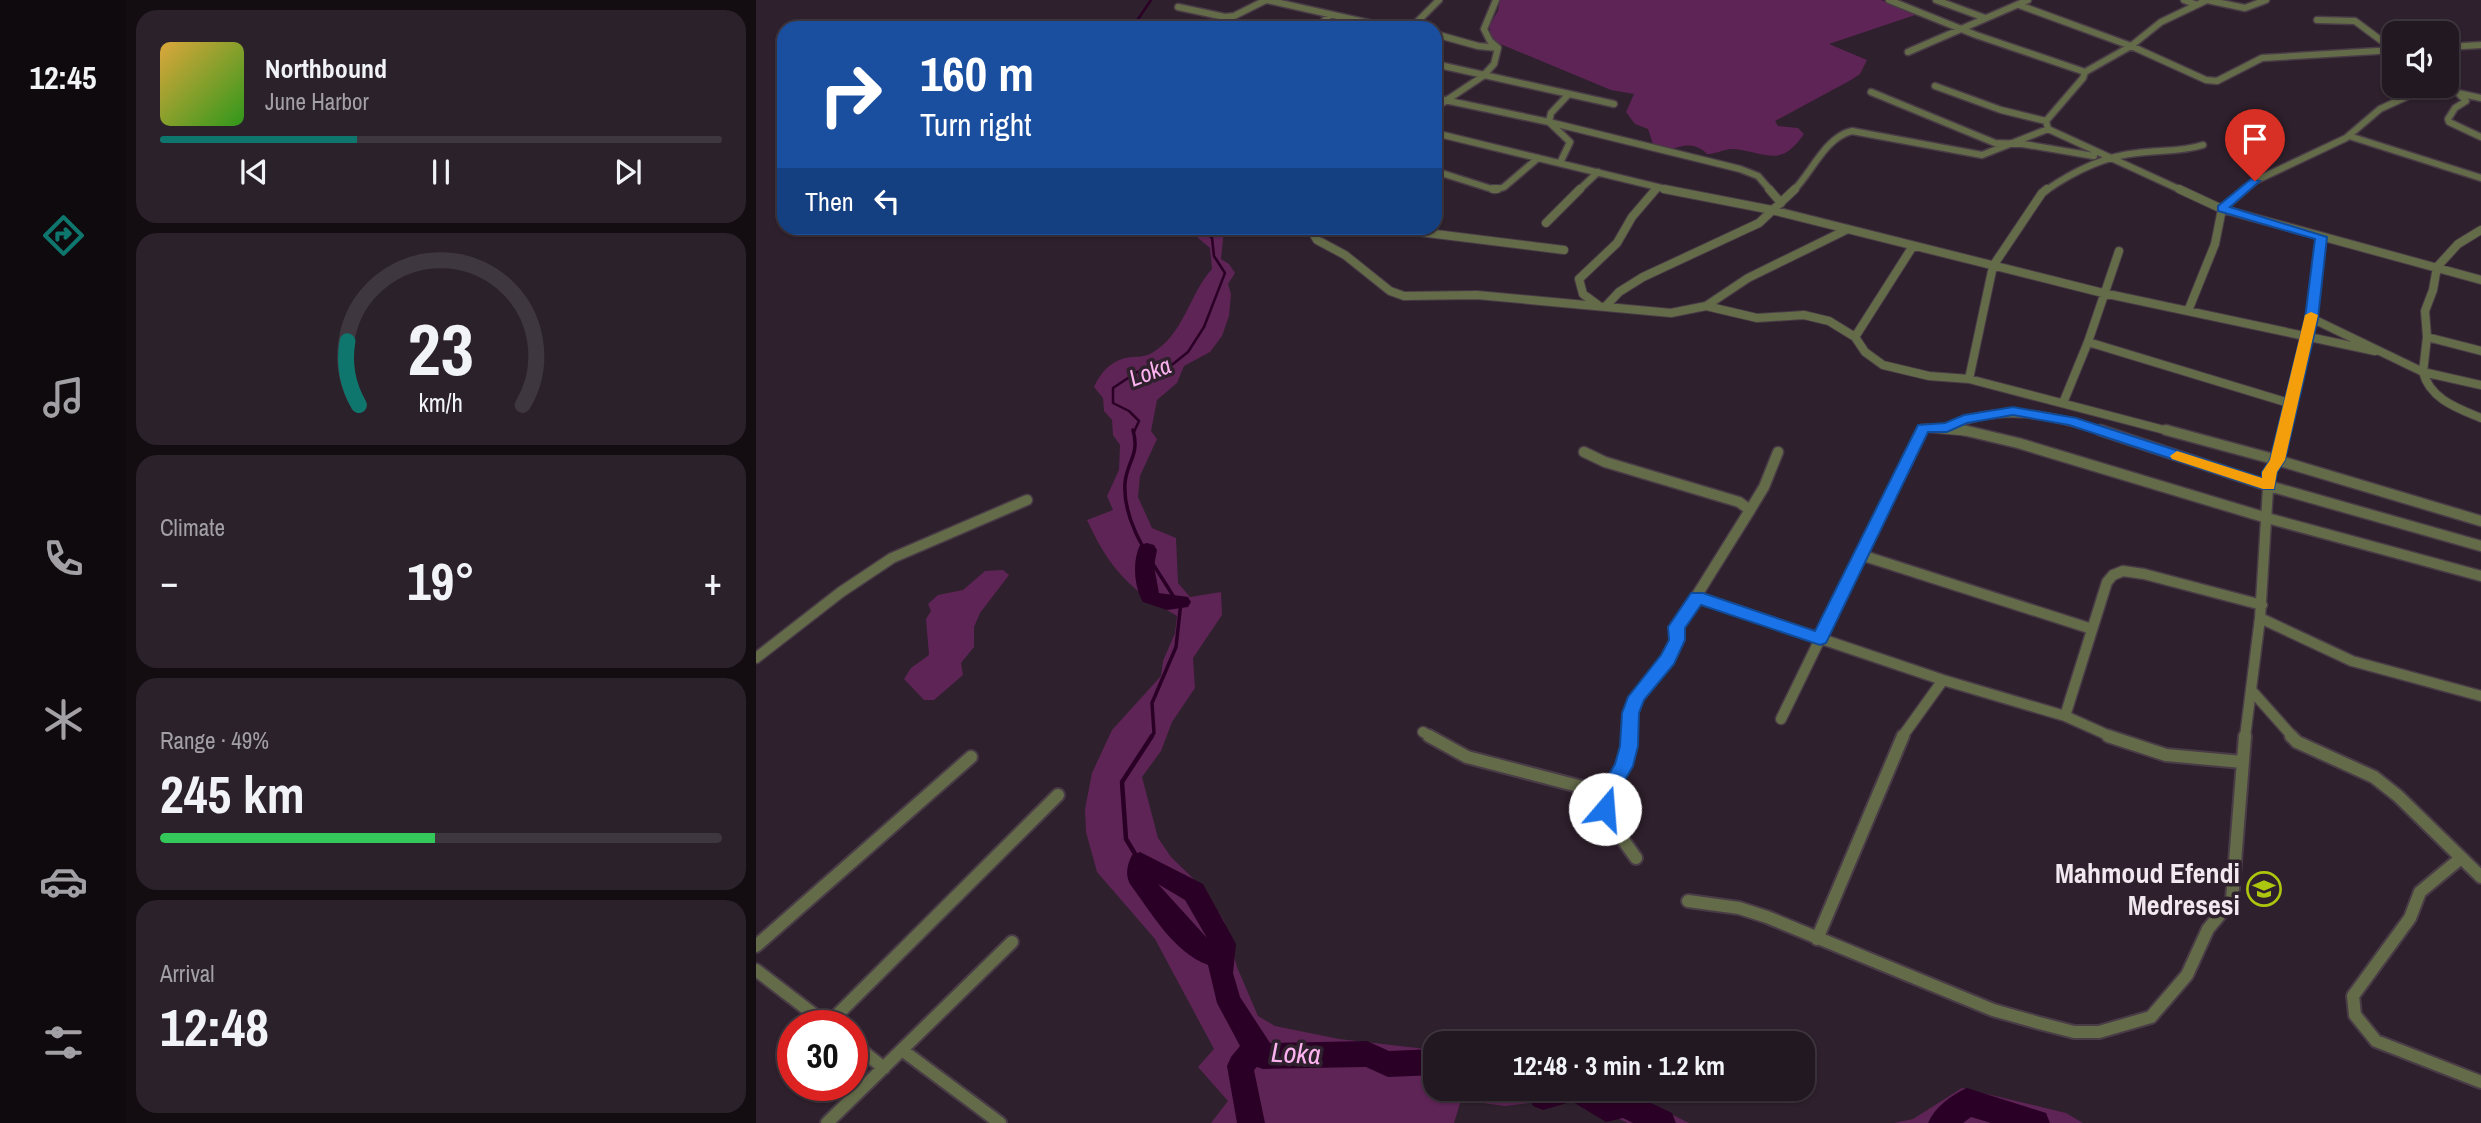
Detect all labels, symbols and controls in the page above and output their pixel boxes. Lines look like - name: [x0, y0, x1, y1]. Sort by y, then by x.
- map controls: [2382, 21, 2459, 98]
- button: sound: [2382, 21, 2459, 98]
- text: 160 m: [920, 40, 1034, 106]
- icon: right: [805, 49, 896, 140]
- text: Northbound: [265, 51, 387, 86]
- text: 12:45: [29, 56, 97, 99]
- text: June Harbor: [265, 86, 369, 117]
- text: Turn right: [920, 103, 1032, 146]
- pin: [2225, 109, 2285, 181]
- icon: arrive: [2236, 120, 2274, 158]
- icon: previous: [235, 153, 273, 191]
- icon: pause: [422, 153, 460, 191]
- icon: next: [609, 153, 647, 191]
- icon: left: [868, 182, 906, 220]
- text: Then: [805, 184, 854, 219]
- icon: directions: [39, 211, 88, 260]
- text: 23: [408, 300, 474, 398]
- water label: Loka: [1124, 348, 1175, 394]
- icon: music: [39, 373, 88, 422]
- text: km/h: [419, 386, 463, 420]
- text: Climate: [160, 512, 225, 543]
- icon: phone: [39, 534, 88, 583]
- text: 19°: [407, 546, 475, 616]
- text: −: [160, 556, 178, 607]
- text: +: [704, 556, 722, 607]
- icon: climate: [39, 695, 88, 744]
- text: Range · 49%: [160, 725, 269, 756]
- text: 245 km: [160, 759, 305, 829]
- position arrow: [1568, 772, 1642, 846]
- place label: Mahmoud Efendi Medresesi: [2055, 854, 2240, 924]
- icon: car: [39, 857, 88, 906]
- school or university icon: Mahmoud Efendi Medresesi: [2245, 870, 2283, 908]
- text: Arrival: [160, 958, 215, 989]
- text: 12:48: [160, 992, 269, 1062]
- speed limit sign: 30: [777, 1010, 868, 1101]
- icon: filters: [39, 1018, 88, 1067]
- water label: Loka: [1270, 1033, 1322, 1073]
- text: 12:48 · 3 min · 1.2 km: [1513, 1048, 1725, 1083]

